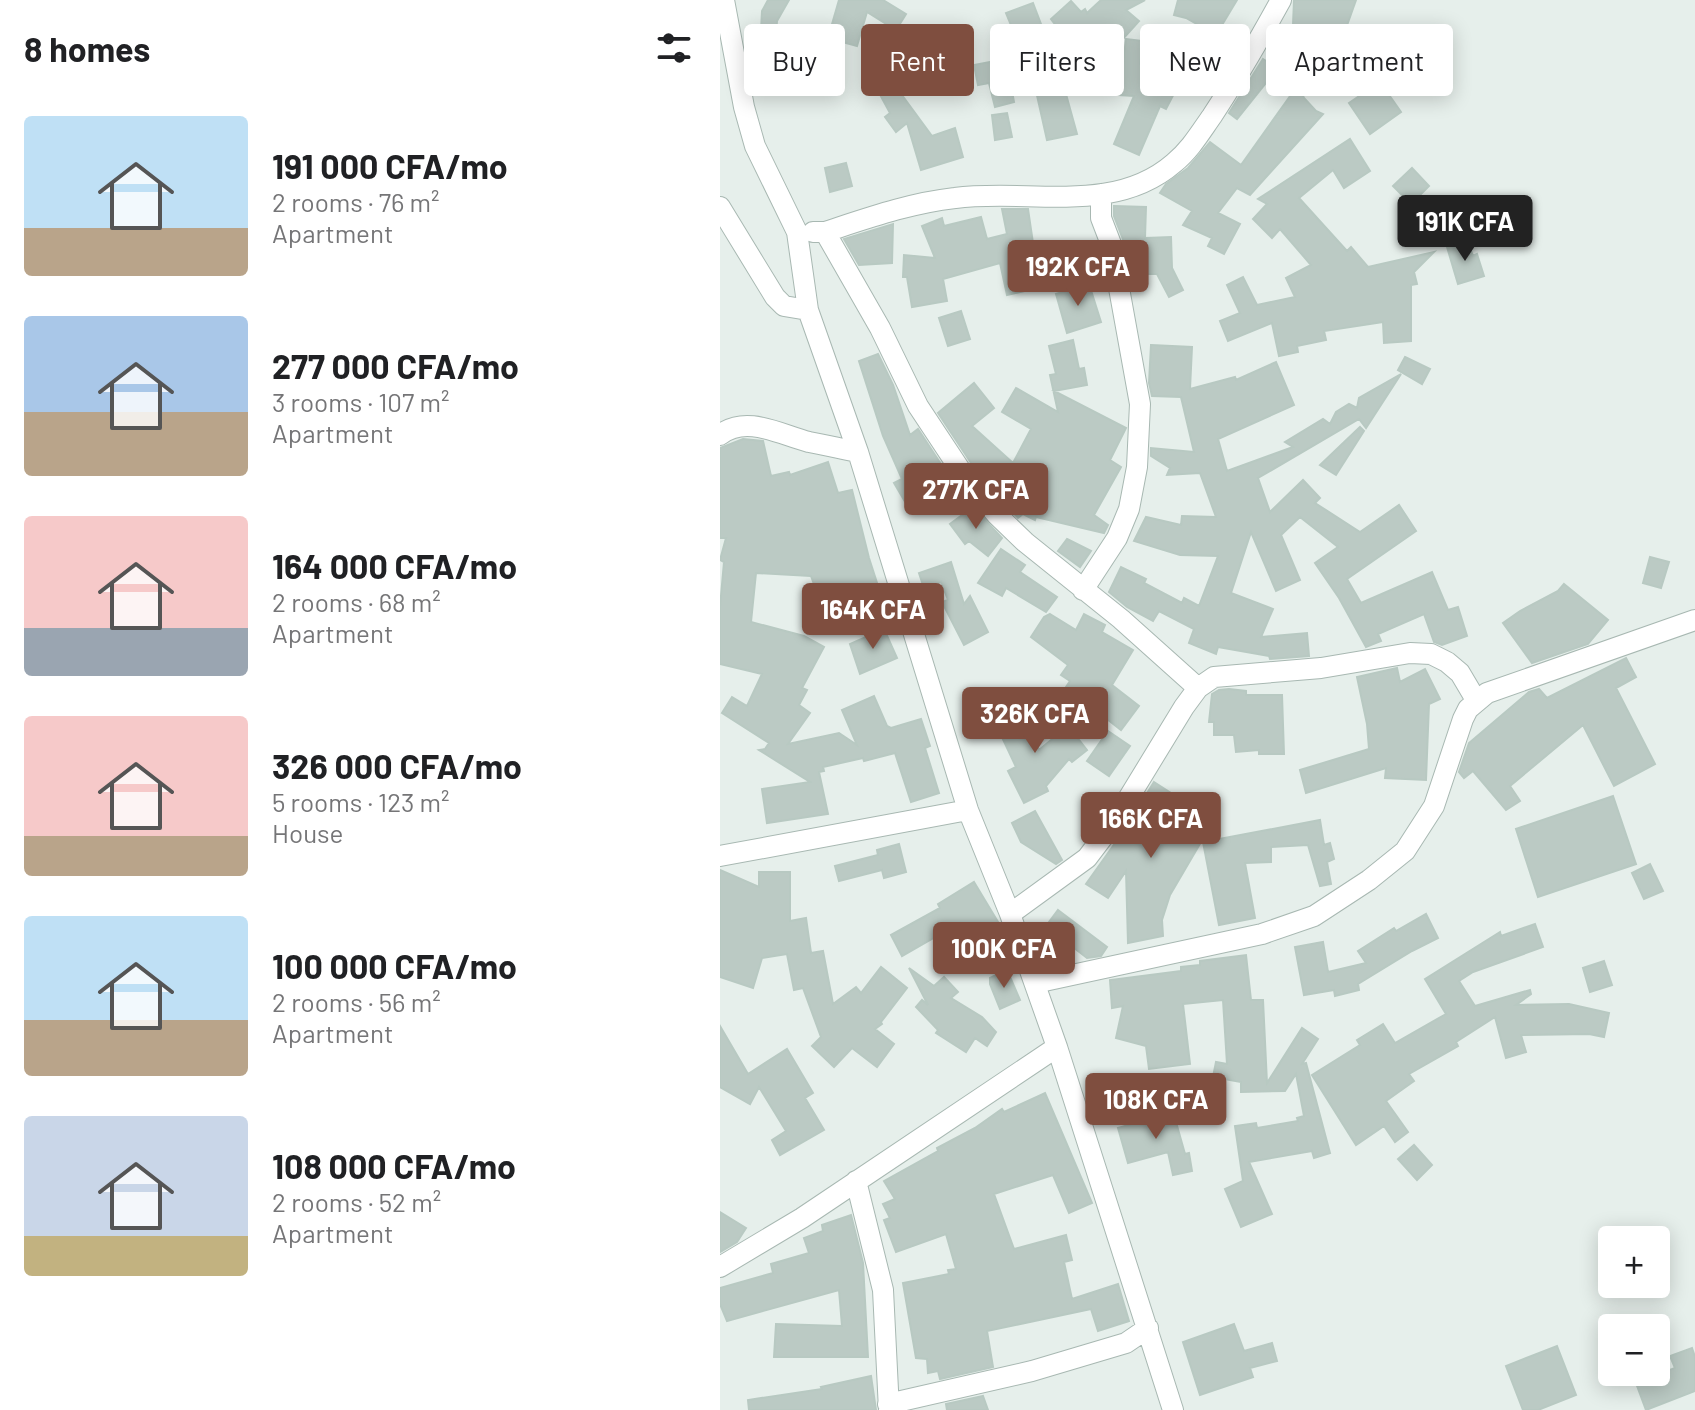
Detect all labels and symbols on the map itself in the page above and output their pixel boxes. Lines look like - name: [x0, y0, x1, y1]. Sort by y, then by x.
- pin: 191K CFA: [1382, 195, 1548, 263]
- pin: 192K CFA: [995, 240, 1161, 308]
- pin: 277K CFA: [893, 463, 1059, 531]
- pin: 164K CFA: [790, 583, 956, 651]
- pin: 326K CFA: [952, 687, 1118, 755]
- pin: 166K CFA: [1068, 792, 1234, 860]
- pin: 100K CFA: [921, 922, 1087, 990]
- pin: 108K CFA: [1073, 1073, 1239, 1141]

